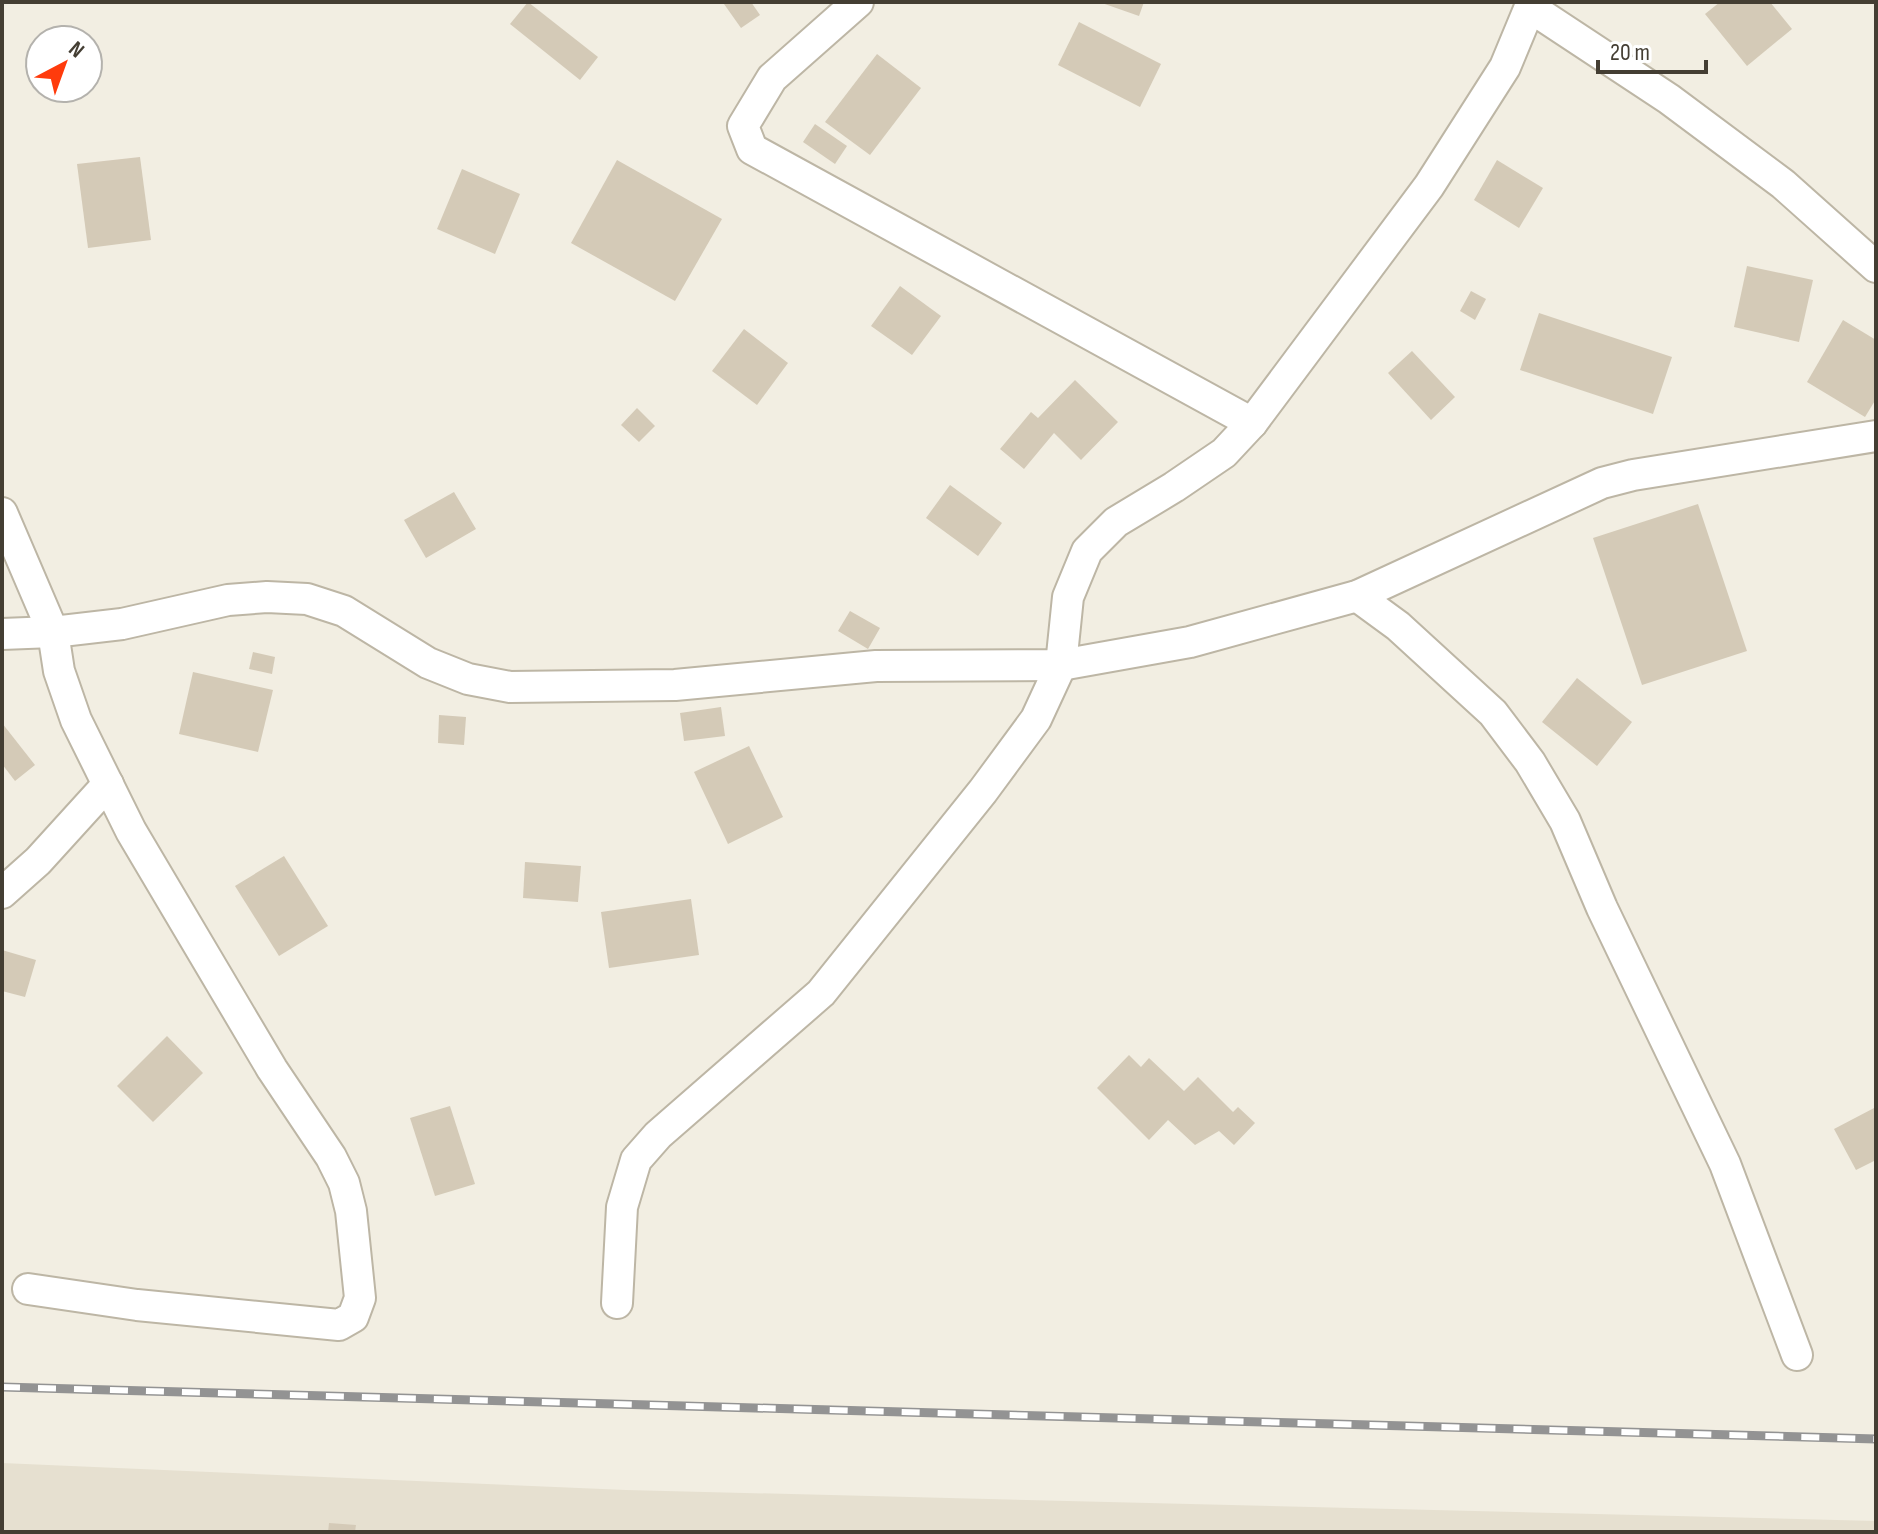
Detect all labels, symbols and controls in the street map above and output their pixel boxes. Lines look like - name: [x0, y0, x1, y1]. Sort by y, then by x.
- north arrow: [24, 24, 104, 104]
- scale bar: [1598, 24, 1706, 74]
- text: N: [63, 36, 89, 64]
- text: 20 m: [1610, 38, 1650, 67]

